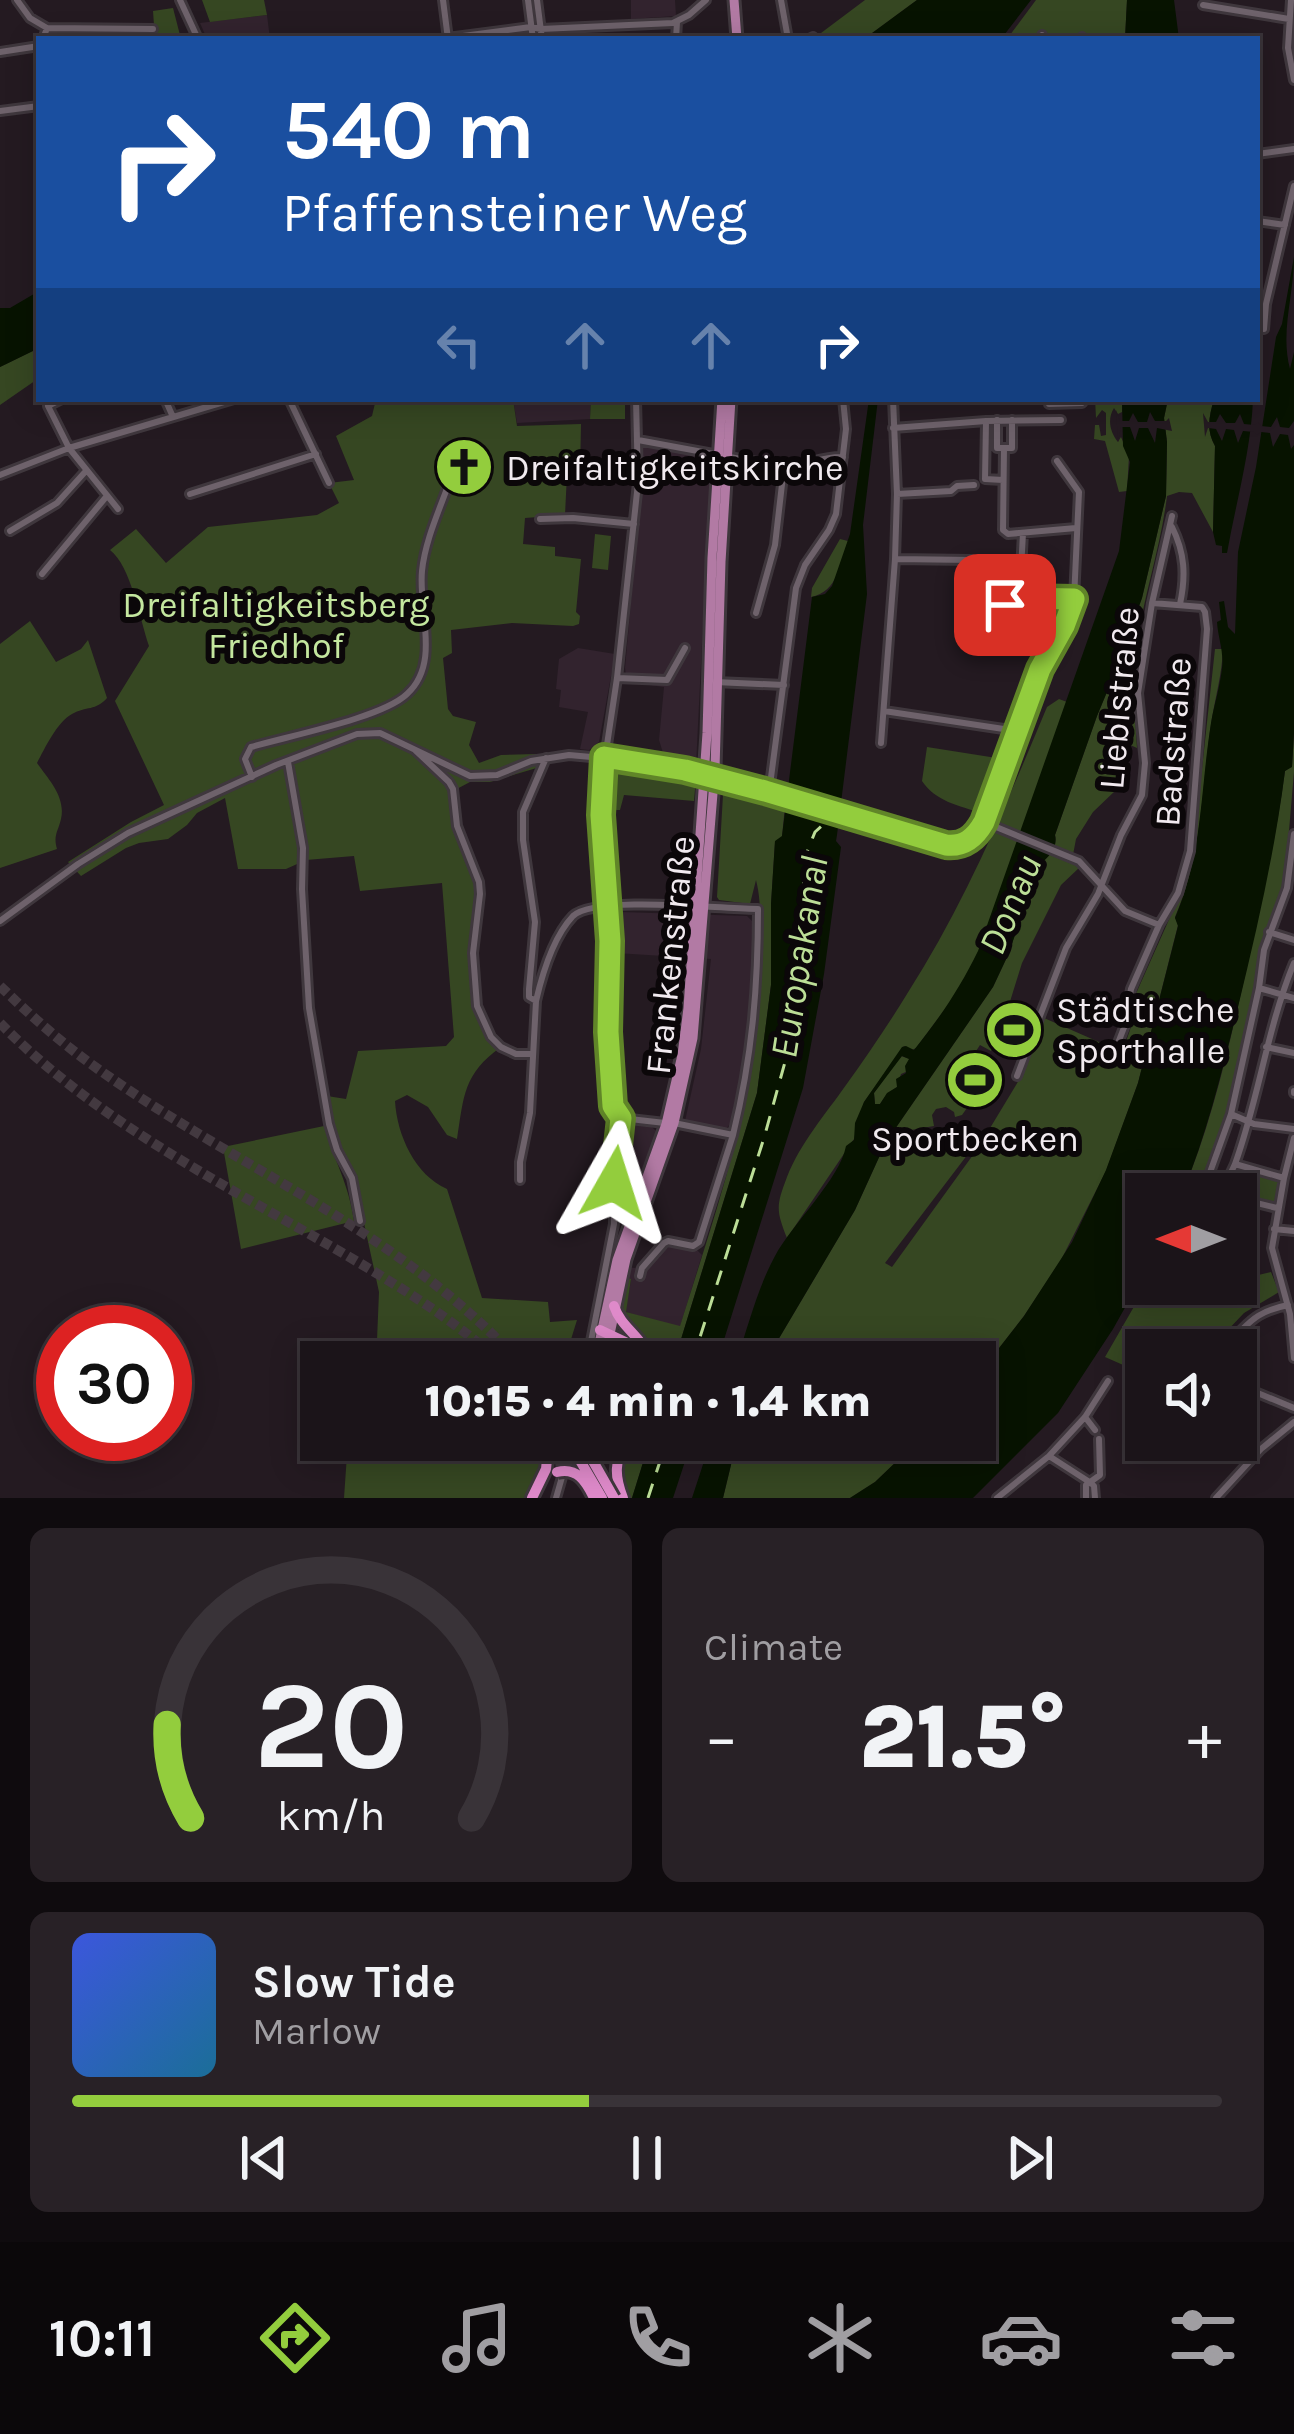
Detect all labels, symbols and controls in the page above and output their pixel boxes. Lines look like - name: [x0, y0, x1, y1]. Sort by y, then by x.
- text: 540 m: [282, 81, 535, 179]
- icon: right: [84, 84, 240, 240]
- text: Pfaffensteiner Weg: [282, 181, 747, 245]
- icon: left: [426, 312, 492, 378]
- icon: ahead: [552, 312, 618, 378]
- icon: ahead: [678, 312, 744, 378]
- icon: right: [804, 312, 870, 378]
- church icon: Dreifaltigkeitskirche: [433, 436, 495, 498]
- place label: Dreifaltigkeitskirche: [506, 447, 844, 489]
- pin: [954, 554, 1056, 656]
- icon: arrive: [972, 572, 1038, 638]
- park label: Dreifaltigkeitsberg Friedhof: [122, 584, 430, 667]
- street label: Lieblstraße: [1090, 605, 1148, 791]
- street label: Badstraße: [1146, 656, 1200, 828]
- street label: Frankenstraße: [637, 834, 703, 1077]
- water label: Donau: [968, 847, 1051, 961]
- water label: Europakanal: [760, 853, 838, 1062]
- place label: Städtische Sporthalle: [1056, 989, 1234, 1072]
- sports icon: Städtische Sporthalle: [983, 999, 1045, 1061]
- sports icon: Sportbecken: [944, 1049, 1006, 1111]
- place label: Sportbecken: [871, 1118, 1079, 1160]
- position arrow: [551, 1120, 677, 1246]
- north arrow: [1125, 1173, 1257, 1305]
- map controls: [1125, 1173, 1257, 1461]
- speed limit sign: 30: [36, 1305, 192, 1461]
- button: sound: [1125, 1329, 1257, 1461]
- text: 10:15 · 4 min · 1.4 km: [425, 1375, 871, 1427]
- text: Climate: [704, 1624, 843, 1670]
- text: 20: [254, 1653, 408, 1798]
- text: 21.5°: [859, 1684, 1067, 1790]
- text: −: [704, 1698, 739, 1776]
- text: +: [1187, 1698, 1222, 1776]
- text: km/h: [277, 1791, 385, 1841]
- text: Slow Tide: [252, 1956, 456, 2008]
- text: Marlow: [252, 2008, 381, 2054]
- icon: previous: [231, 2125, 297, 2191]
- icon: pause: [614, 2125, 680, 2191]
- icon: next: [997, 2125, 1063, 2191]
- icon: directions: [253, 2296, 337, 2380]
- icon: music: [435, 2296, 519, 2380]
- icon: phone: [616, 2296, 700, 2380]
- icon: climate: [798, 2296, 882, 2380]
- icon: car: [979, 2296, 1063, 2380]
- icon: filters: [1161, 2296, 1245, 2380]
- text: 10:11: [49, 2306, 155, 2370]

